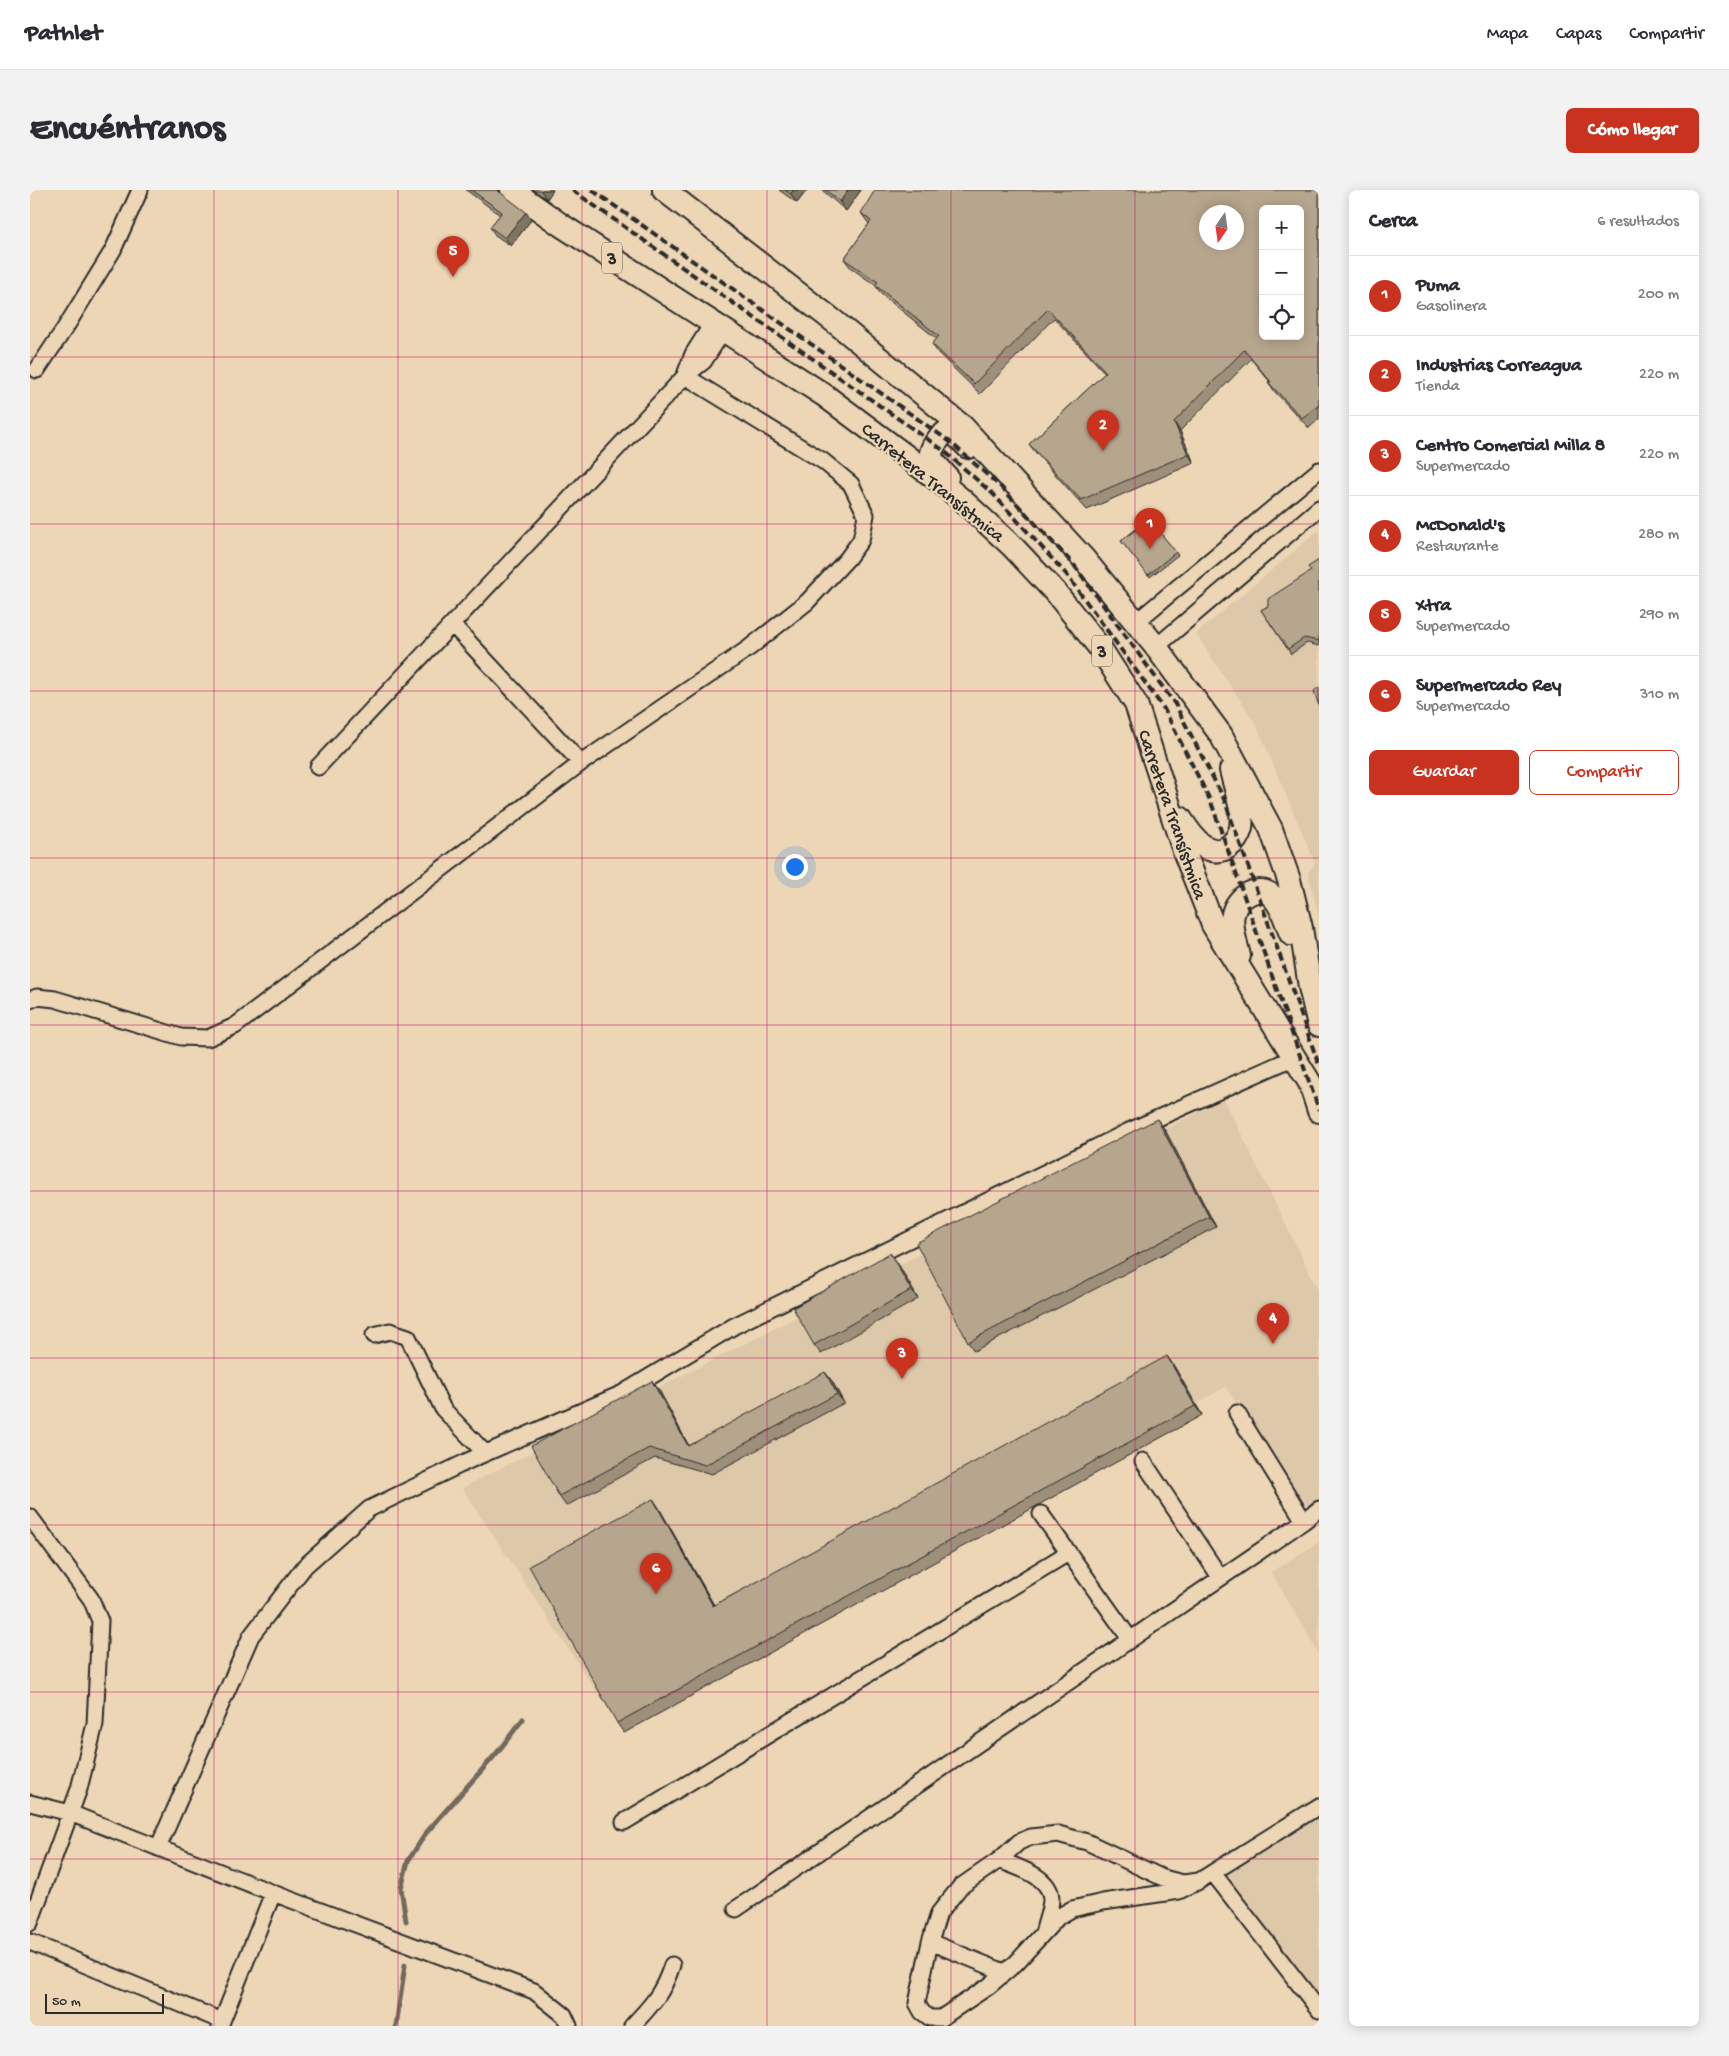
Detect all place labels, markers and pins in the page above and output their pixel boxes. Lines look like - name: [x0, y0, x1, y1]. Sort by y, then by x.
- pin: 5: [437, 236, 469, 277]
- pin: 2: [1087, 410, 1119, 451]
- pin: 1: [1134, 508, 1166, 549]
- pin: 4: [1257, 1303, 1289, 1344]
- pin: 3: [886, 1338, 918, 1379]
- pin: 6: [640, 1553, 672, 1594]

